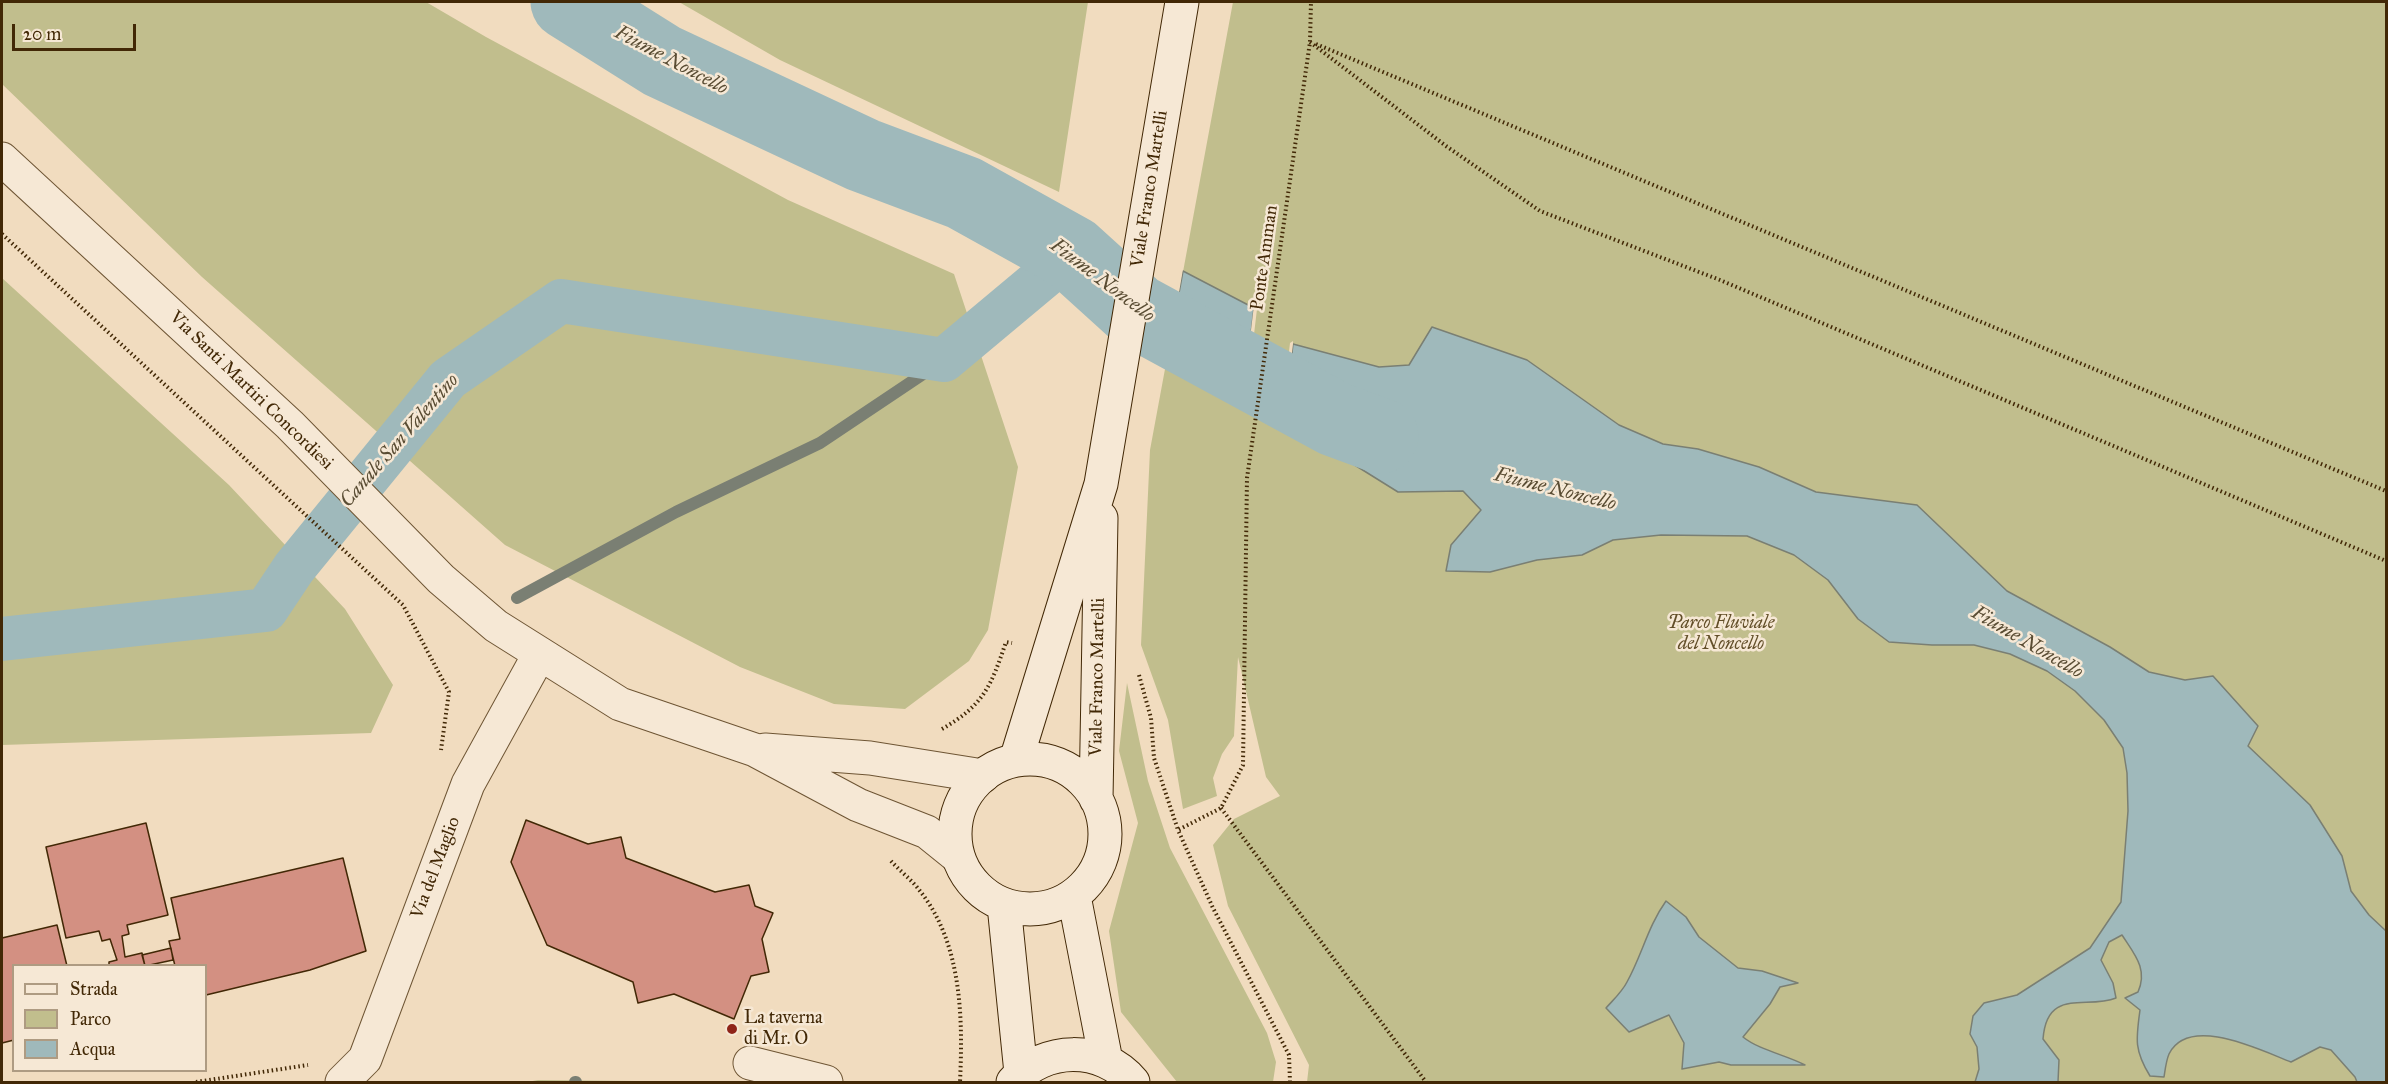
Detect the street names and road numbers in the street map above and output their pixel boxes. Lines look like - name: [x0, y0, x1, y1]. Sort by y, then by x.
- street label: Viale Franco Martelli: [1127, 109, 1173, 269]
- street label: Ponte Amman: [1247, 204, 1283, 312]
- street label: Via Santi Martiri Concordiesi: [165, 307, 337, 475]
- street label: Viale Franco Martelli: [1086, 597, 1110, 757]
- street label: Via del Maglio: [407, 814, 465, 922]

